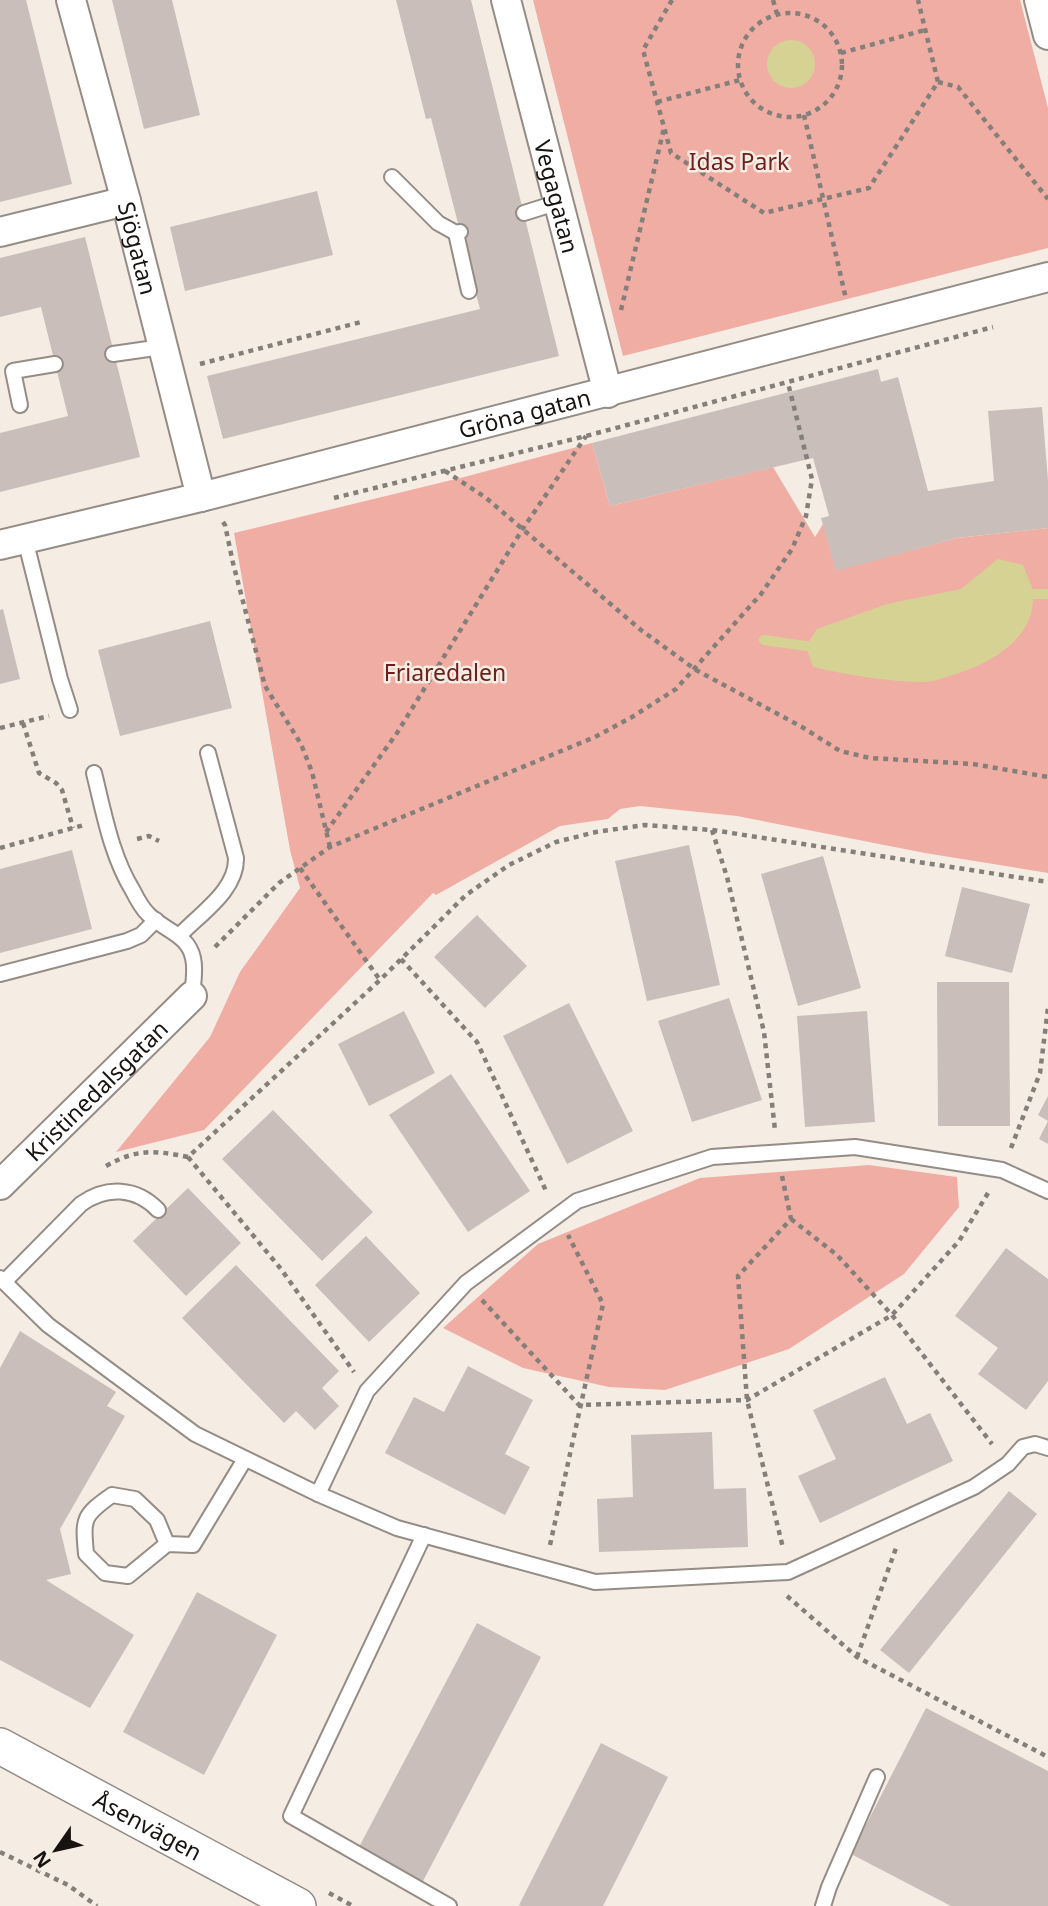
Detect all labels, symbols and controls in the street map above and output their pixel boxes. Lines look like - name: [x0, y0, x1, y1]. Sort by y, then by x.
- street label: Vegagatan: [527, 136, 587, 257]
- park label: Idas Park: [689, 145, 790, 177]
- street label: Sjögatan: [111, 198, 165, 298]
- street label: Gröna gatan: [455, 380, 594, 445]
- park label: Friaredalen: [384, 656, 506, 688]
- street label: Kristinedalsgatan: [18, 1013, 175, 1168]
- street label: Åsenvägen: [88, 1783, 208, 1868]
- north arrow: [21, 1815, 91, 1885]
- text: N: [27, 1846, 57, 1873]

